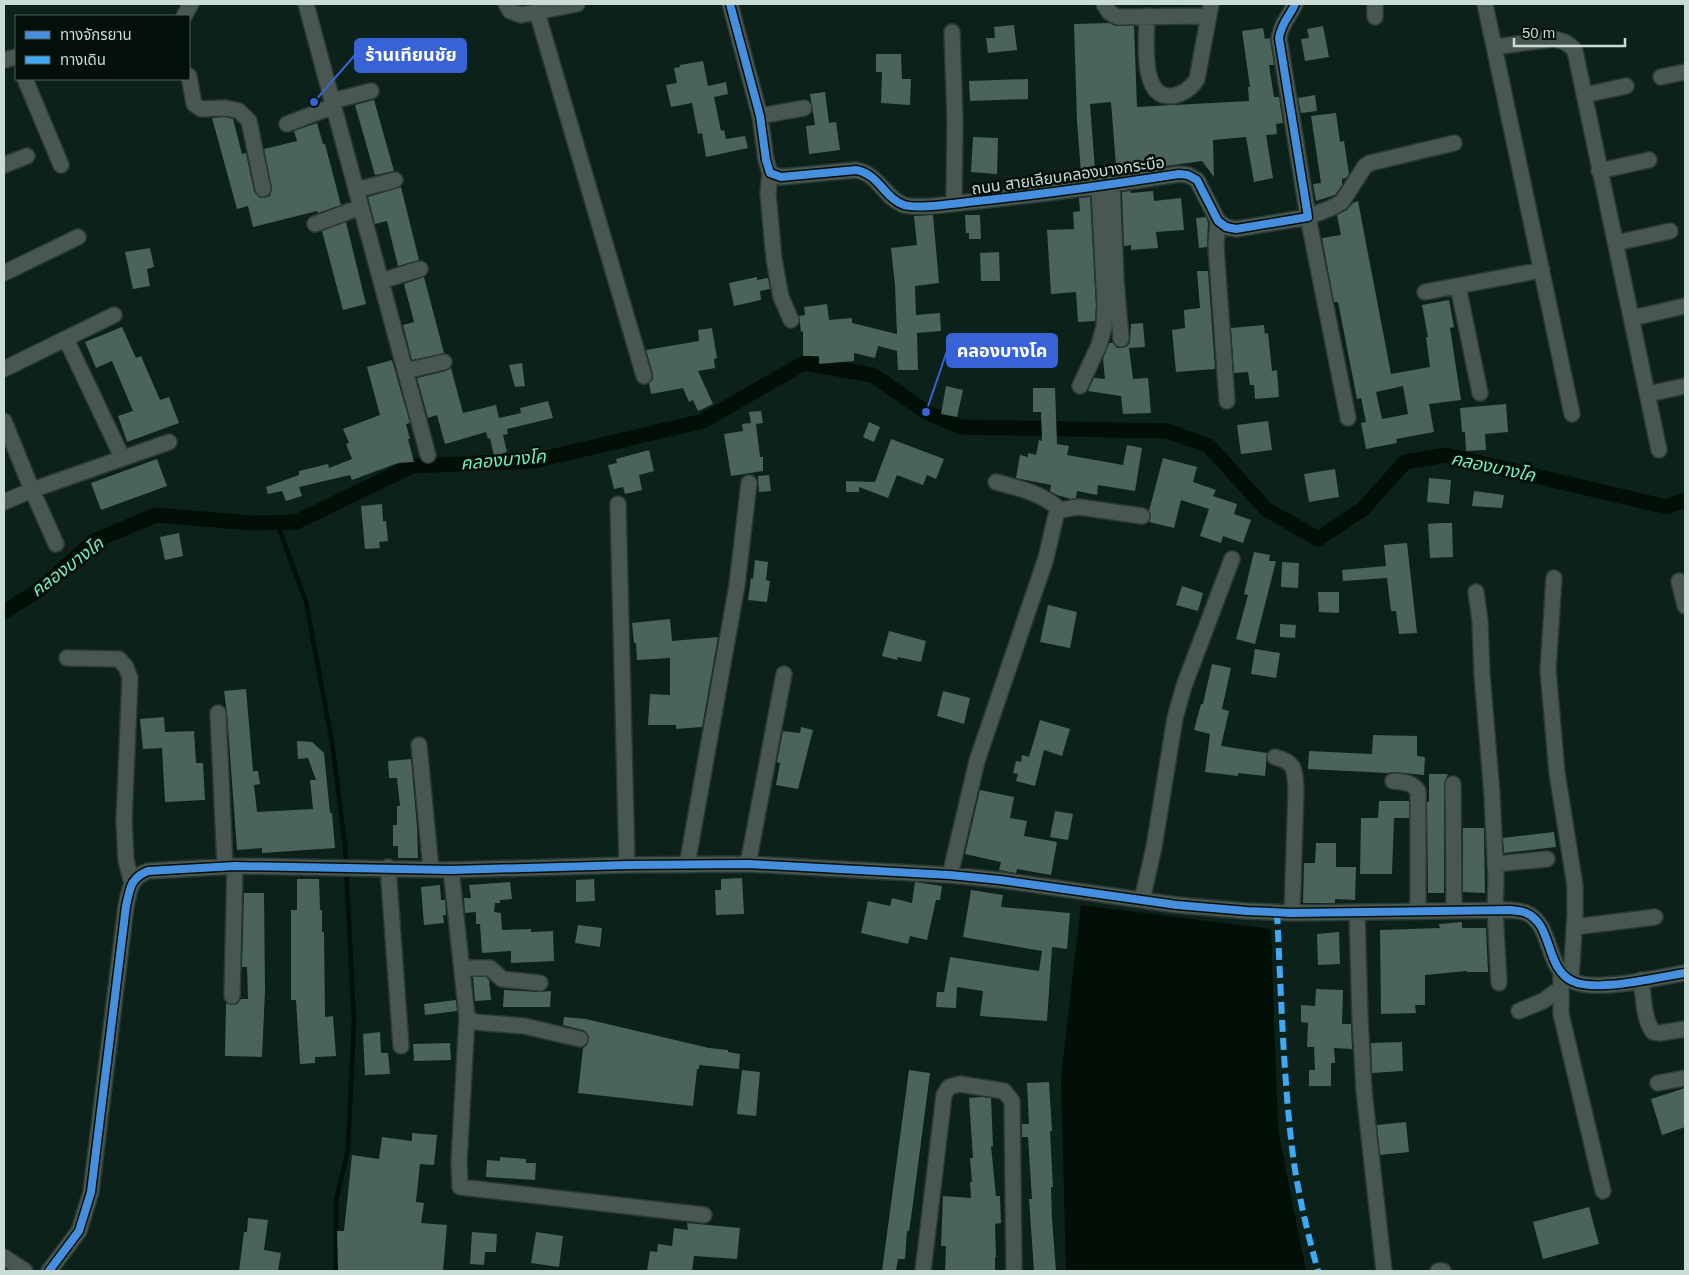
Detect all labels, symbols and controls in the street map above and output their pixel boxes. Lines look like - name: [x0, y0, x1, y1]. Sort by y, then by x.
- legend: [15, 15, 190, 80]
- scale bar: [1514, 15, 1625, 47]
- text: 50 m: [1522, 24, 1555, 41]
- text: ทางจักรยาน: [60, 26, 132, 43]
- callout: ร้านเทียนชัย: [355, 39, 466, 72]
- text: ร้านเทียนชัย: [365, 45, 457, 65]
- text: ทางเดิน: [60, 51, 106, 68]
- street label: ถนน สายเลียบคลองบางกระบือ: [970, 154, 1166, 197]
- callout: คลองบางโค: [947, 334, 1057, 367]
- text: คลองบางโค: [957, 341, 1047, 361]
- water label: คลองบางโค: [459, 446, 547, 474]
- water label: คลองบางโค: [1449, 448, 1538, 486]
- water label: คลองบางโค: [27, 533, 108, 601]

